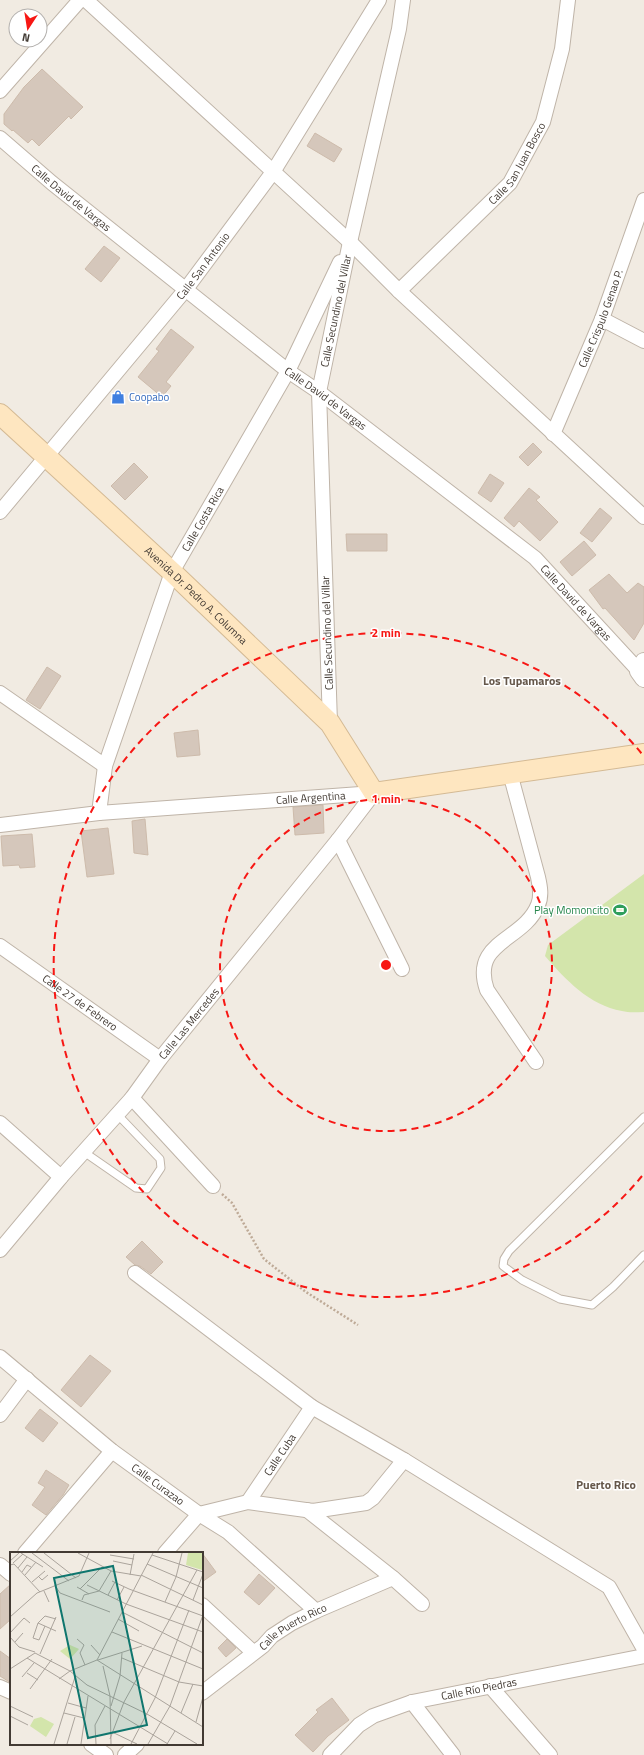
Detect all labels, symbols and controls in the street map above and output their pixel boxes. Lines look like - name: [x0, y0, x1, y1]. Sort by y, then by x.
- north arrow: [8, 8, 48, 48]
- text: N: [21, 29, 31, 46]
- street label: Calle San Juan Bosco: [485, 119, 549, 208]
- street label: Calle David de Vargas: [28, 161, 114, 235]
- street label: Calle San Antonio: [172, 229, 234, 303]
- street label: Calle Secundino del Villar: [316, 253, 355, 369]
- street label: Calle Crispulo Genao P.: [574, 267, 627, 370]
- street label: Calle David de Vargas: [281, 363, 370, 434]
- shop icon: Coopabo: [110, 389, 126, 405]
- place label: Coopabo: [129, 389, 170, 405]
- street label: Calle Costa Rica: [178, 483, 228, 554]
- street label: Avenida Dr. Pedro A. Columna: [141, 543, 251, 648]
- street label: Calle David de Vargas: [537, 561, 615, 644]
- street label: Calle Secundino del Villar: [317, 575, 337, 691]
- text: 2 min: [371, 623, 401, 642]
- district label: Los Tupamaros: [483, 671, 561, 690]
- street label: Calle Argentina: [275, 787, 347, 808]
- text: 1 min: [371, 789, 401, 808]
- place label: Play Momoncito: [534, 902, 609, 918]
- sports icon: Play Momoncito: [612, 902, 628, 918]
- centre of rings: [379, 958, 393, 972]
- street label: Calle 27 de Febrero: [39, 970, 121, 1035]
- street label: Calle Las Mercedes: [155, 984, 223, 1063]
- street label: Calle Cuba: [260, 1430, 300, 1479]
- street label: Calle Curazao: [128, 1460, 188, 1509]
- district label: Puerto Rico: [576, 1475, 636, 1494]
- inset map: [10, 1552, 203, 1745]
- street label: Calle Puerto Rico: [256, 1599, 329, 1654]
- street label: Calle Río Piedras: [440, 1673, 518, 1704]

